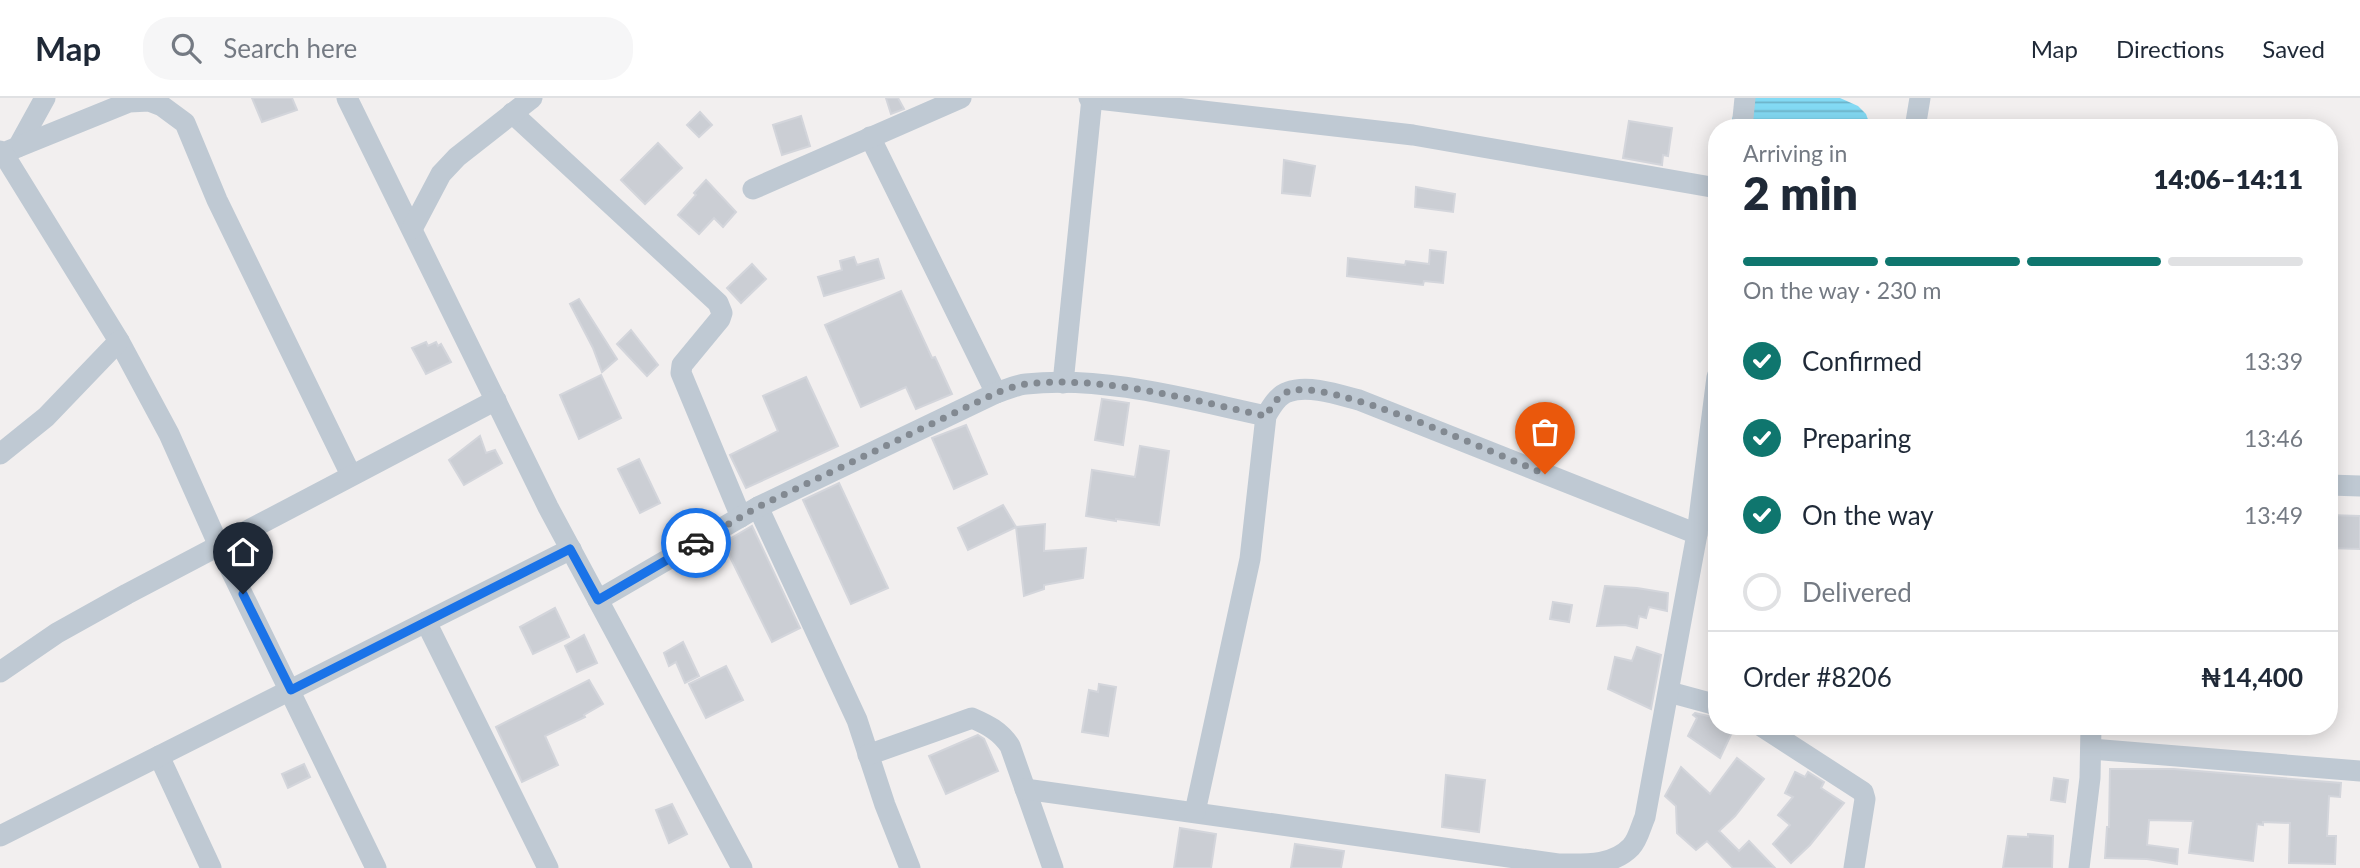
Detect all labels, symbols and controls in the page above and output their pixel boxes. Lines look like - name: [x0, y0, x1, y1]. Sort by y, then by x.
- search box: [143, 17, 633, 80]
- text: Map: [35, 28, 101, 68]
- icon: search: [167, 29, 205, 67]
- text: Search here: [223, 32, 357, 64]
- text: Map: [2031, 34, 2078, 63]
- text: Directions: [2116, 34, 2224, 63]
- text: Saved: [2262, 34, 2325, 63]
- text: Arriving in: [1743, 139, 1847, 167]
- text: 14:06–14:11: [2153, 163, 2303, 195]
- text: 2 min: [1743, 165, 1858, 220]
- text: On the way · 230 m: [1743, 276, 1942, 304]
- icon: check: [1743, 342, 1781, 380]
- text: Confirmed: [1802, 345, 1922, 377]
- text: 13:39: [2244, 347, 2303, 375]
- pin: [1515, 402, 1575, 474]
- icon: bag: [1526, 413, 1564, 451]
- icon: check: [1743, 419, 1781, 457]
- text: Preparing: [1802, 422, 1911, 454]
- text: 13:46: [2244, 424, 2303, 452]
- icon: check: [1743, 496, 1781, 534]
- text: On the way: [1802, 499, 1934, 531]
- text: 13:49: [2244, 501, 2303, 529]
- courier: [661, 508, 731, 578]
- pin: [213, 522, 273, 594]
- icon: car: [677, 524, 715, 562]
- icon: home: [224, 533, 262, 571]
- text: Delivered: [1802, 576, 1912, 608]
- text: Order #8206: [1743, 661, 1892, 693]
- text: ₦14,400: [2201, 661, 2303, 693]

